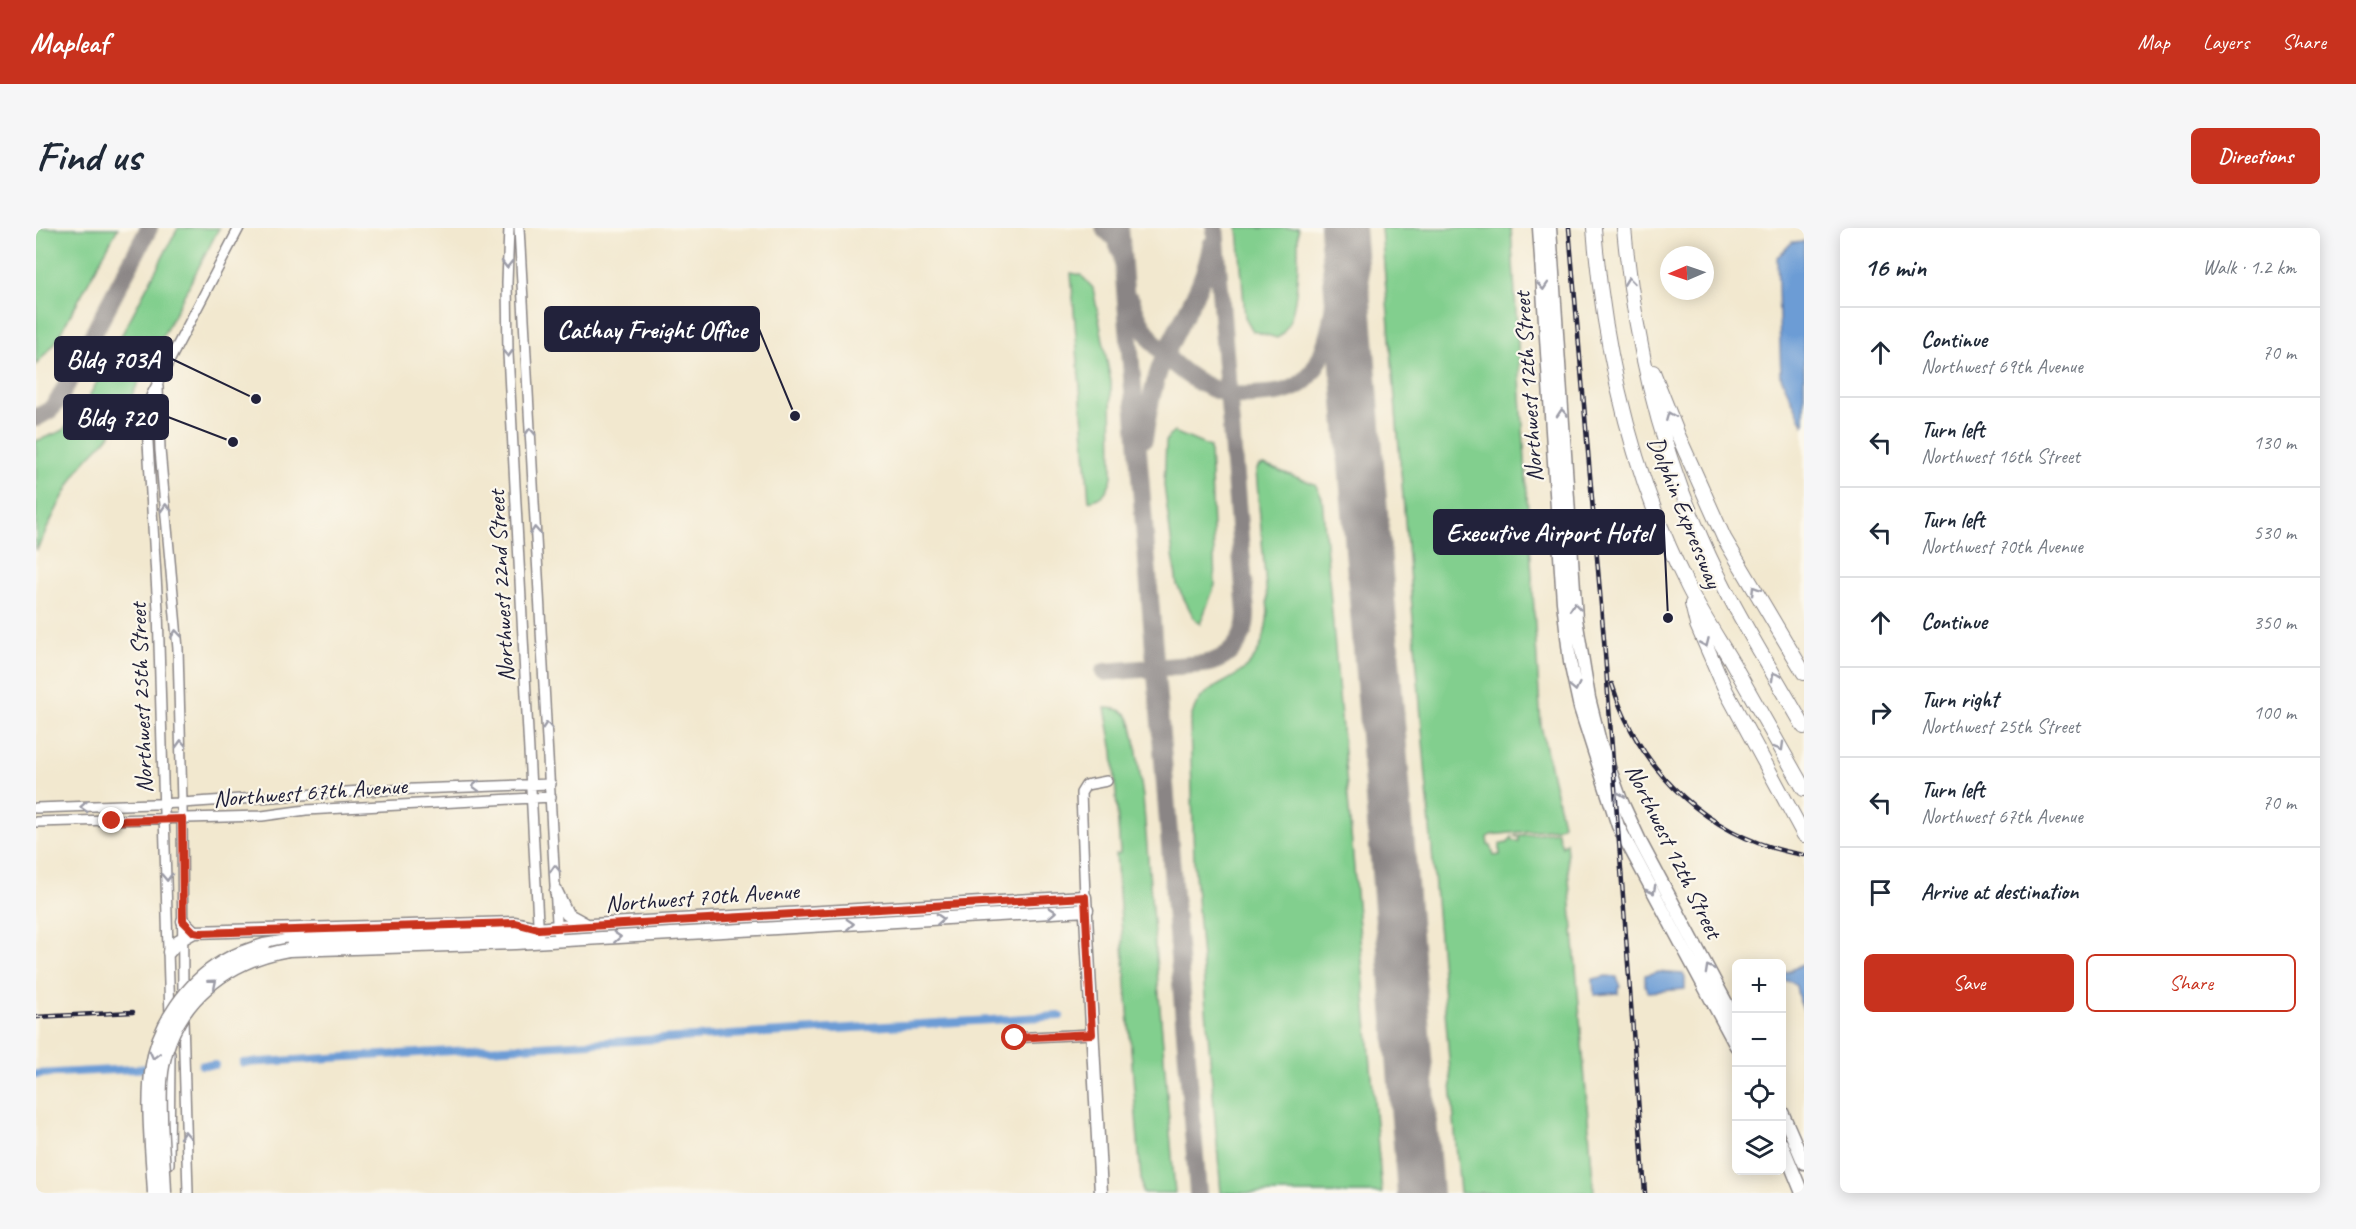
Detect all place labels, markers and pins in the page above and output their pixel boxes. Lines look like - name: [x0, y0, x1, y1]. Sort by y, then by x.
- callout: Cathay Freight Office: [545, 307, 759, 351]
- callout: Bldg 703A: [55, 337, 172, 381]
- callout: Bldg 720: [64, 395, 168, 439]
- callout: Executive Airport Hotel: [1434, 510, 1664, 554]

